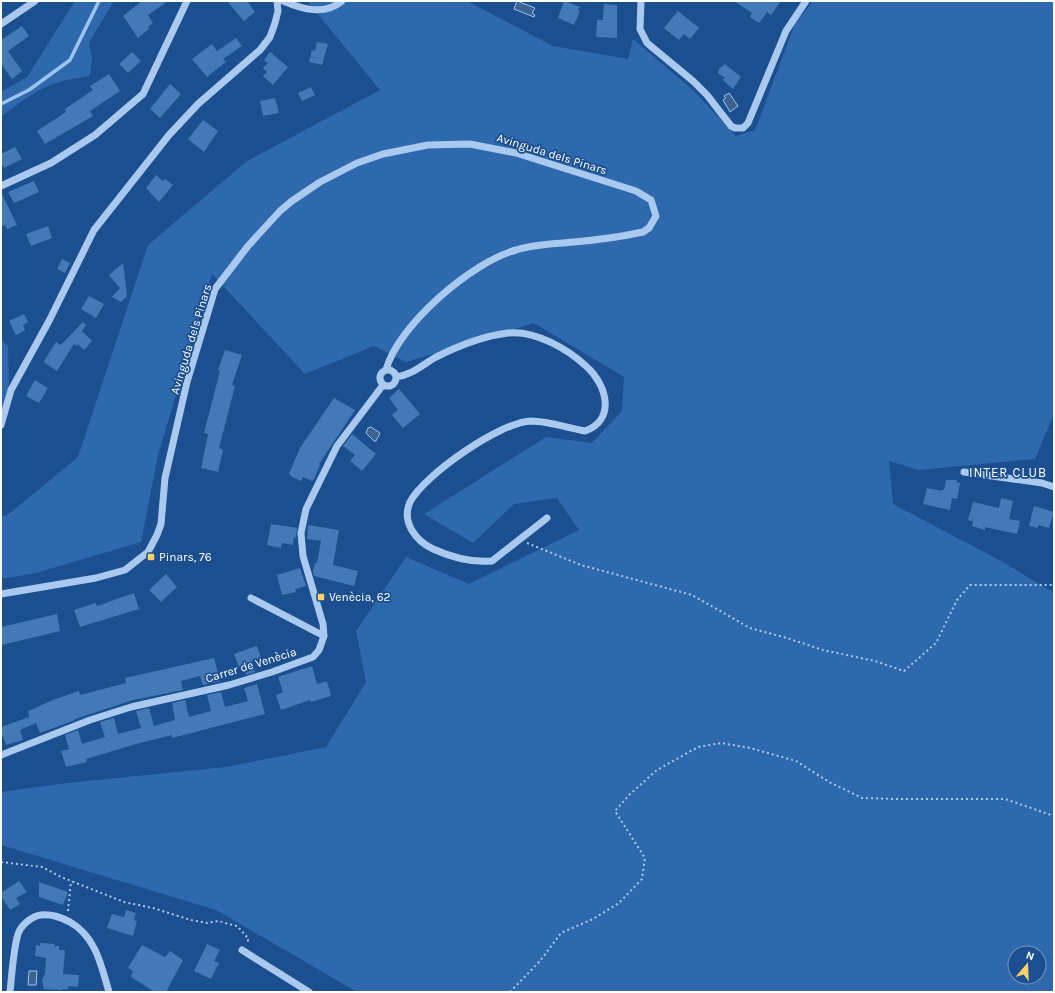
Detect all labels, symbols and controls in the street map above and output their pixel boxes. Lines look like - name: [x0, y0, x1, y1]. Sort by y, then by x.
- street label: Avinguda dels Pinars: [495, 131, 609, 177]
- street label: Avinguda dels Pinars: [168, 282, 214, 396]
- district label: INTER CLUB: [969, 465, 1047, 480]
- place label: Pinars, 76: [159, 550, 212, 564]
- marker: Pinars, 76: [146, 552, 156, 562]
- place label: Venècia, 62: [329, 590, 391, 604]
- marker: Venècia, 62: [316, 592, 326, 602]
- street label: Carrer de Venècia: [204, 645, 298, 685]
- north arrow: [1007, 945, 1047, 985]
- text: N: [1024, 949, 1036, 963]

